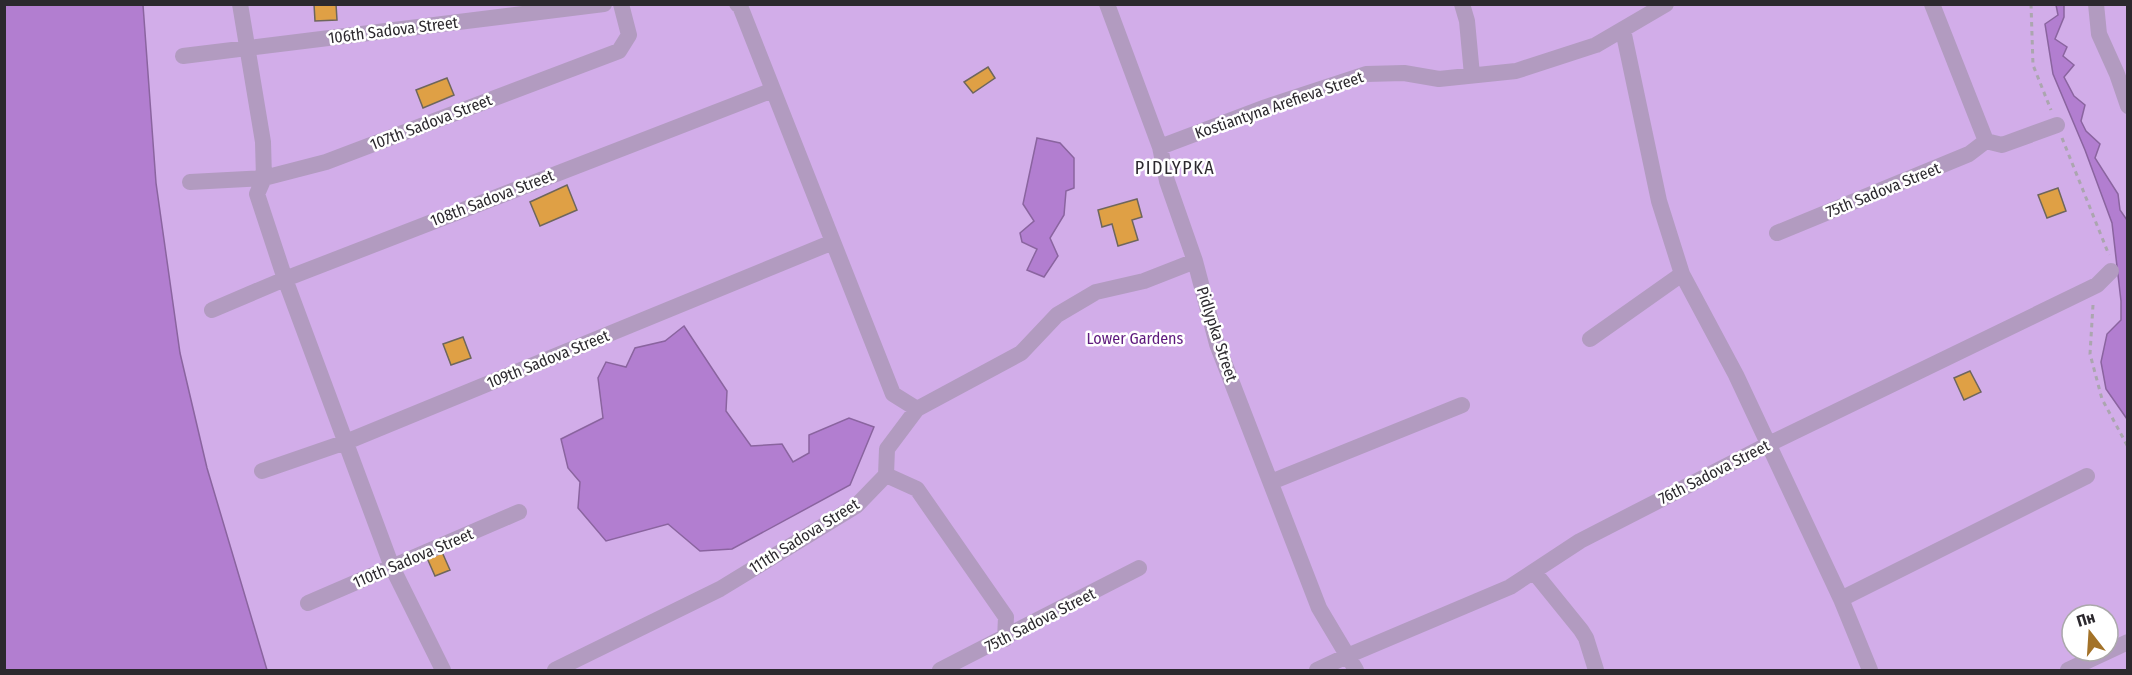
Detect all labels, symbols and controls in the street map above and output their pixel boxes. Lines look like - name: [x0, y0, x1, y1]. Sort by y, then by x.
- street label: 106th Sadova Street: [327, 13, 460, 47]
- street label: Kostiantyna Arefieva Street: [1192, 67, 1366, 143]
- street label: 107th Sadova Street: [367, 90, 495, 154]
- district label: PIDLYPKA: [1135, 157, 1215, 179]
- street label: 75th Sadova Street: [1823, 158, 1944, 222]
- street label: 108th Sadova Street: [428, 165, 557, 230]
- street label: Pidlypka Street: [1193, 284, 1242, 385]
- street label: 109th Sadova Street: [484, 326, 613, 392]
- park label: Lower Gardens: [1087, 329, 1184, 348]
- street label: 76th Sadova Street: [1655, 435, 1773, 508]
- street label: 111th Sadova Street: [745, 494, 863, 578]
- street label: 110th Sadova Street: [350, 524, 477, 592]
- street label: 75th Sadova Street: [982, 584, 1099, 656]
- north arrow: [2060, 603, 2120, 663]
- text: Пн: [2074, 607, 2097, 631]

